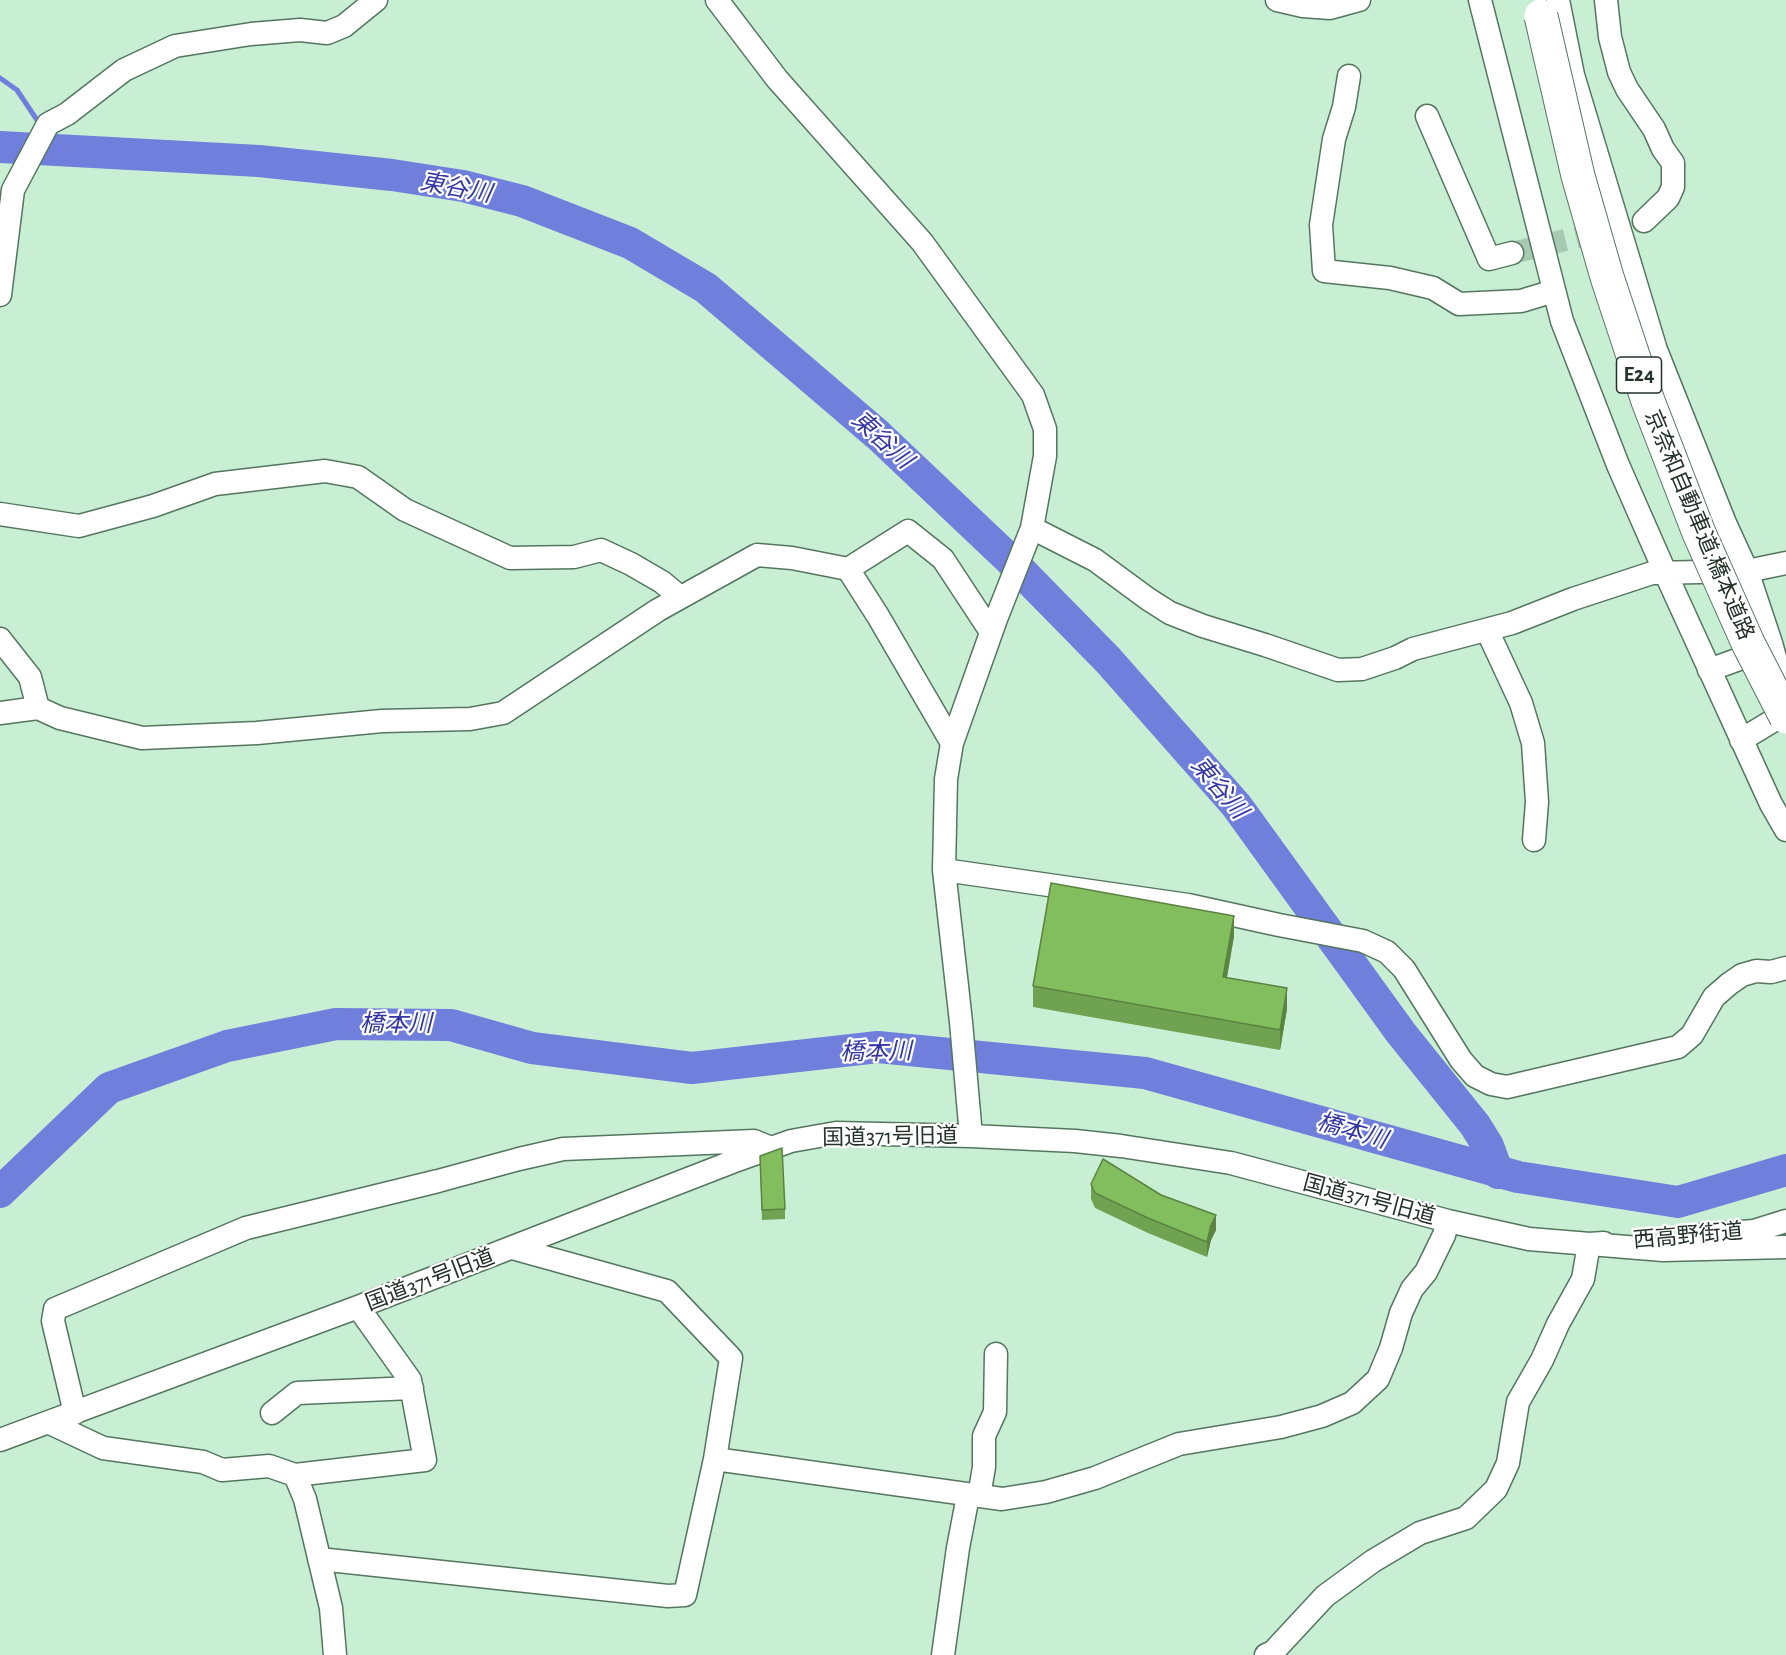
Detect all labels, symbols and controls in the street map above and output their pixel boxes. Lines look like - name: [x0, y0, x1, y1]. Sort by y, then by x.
- water label: 東谷川: [418, 168, 494, 208]
- road number: E24: [1616, 357, 1662, 393]
- water label: 東谷川: [846, 405, 918, 475]
- street label: 京奈和自動車道;橋本道路: [1639, 406, 1759, 644]
- water label: 東谷川: [1185, 751, 1253, 825]
- water label: 橋本川: [360, 1010, 432, 1038]
- water label: 橋本川: [840, 1037, 912, 1067]
- water label: 橋本川: [1313, 1107, 1391, 1155]
- street label: 国道371号旧道: [822, 1123, 958, 1151]
- street label: 国道371号旧道: [1300, 1170, 1438, 1230]
- street label: 西高野街道: [1632, 1218, 1744, 1254]
- street label: 国道371号旧道: [362, 1243, 498, 1317]

